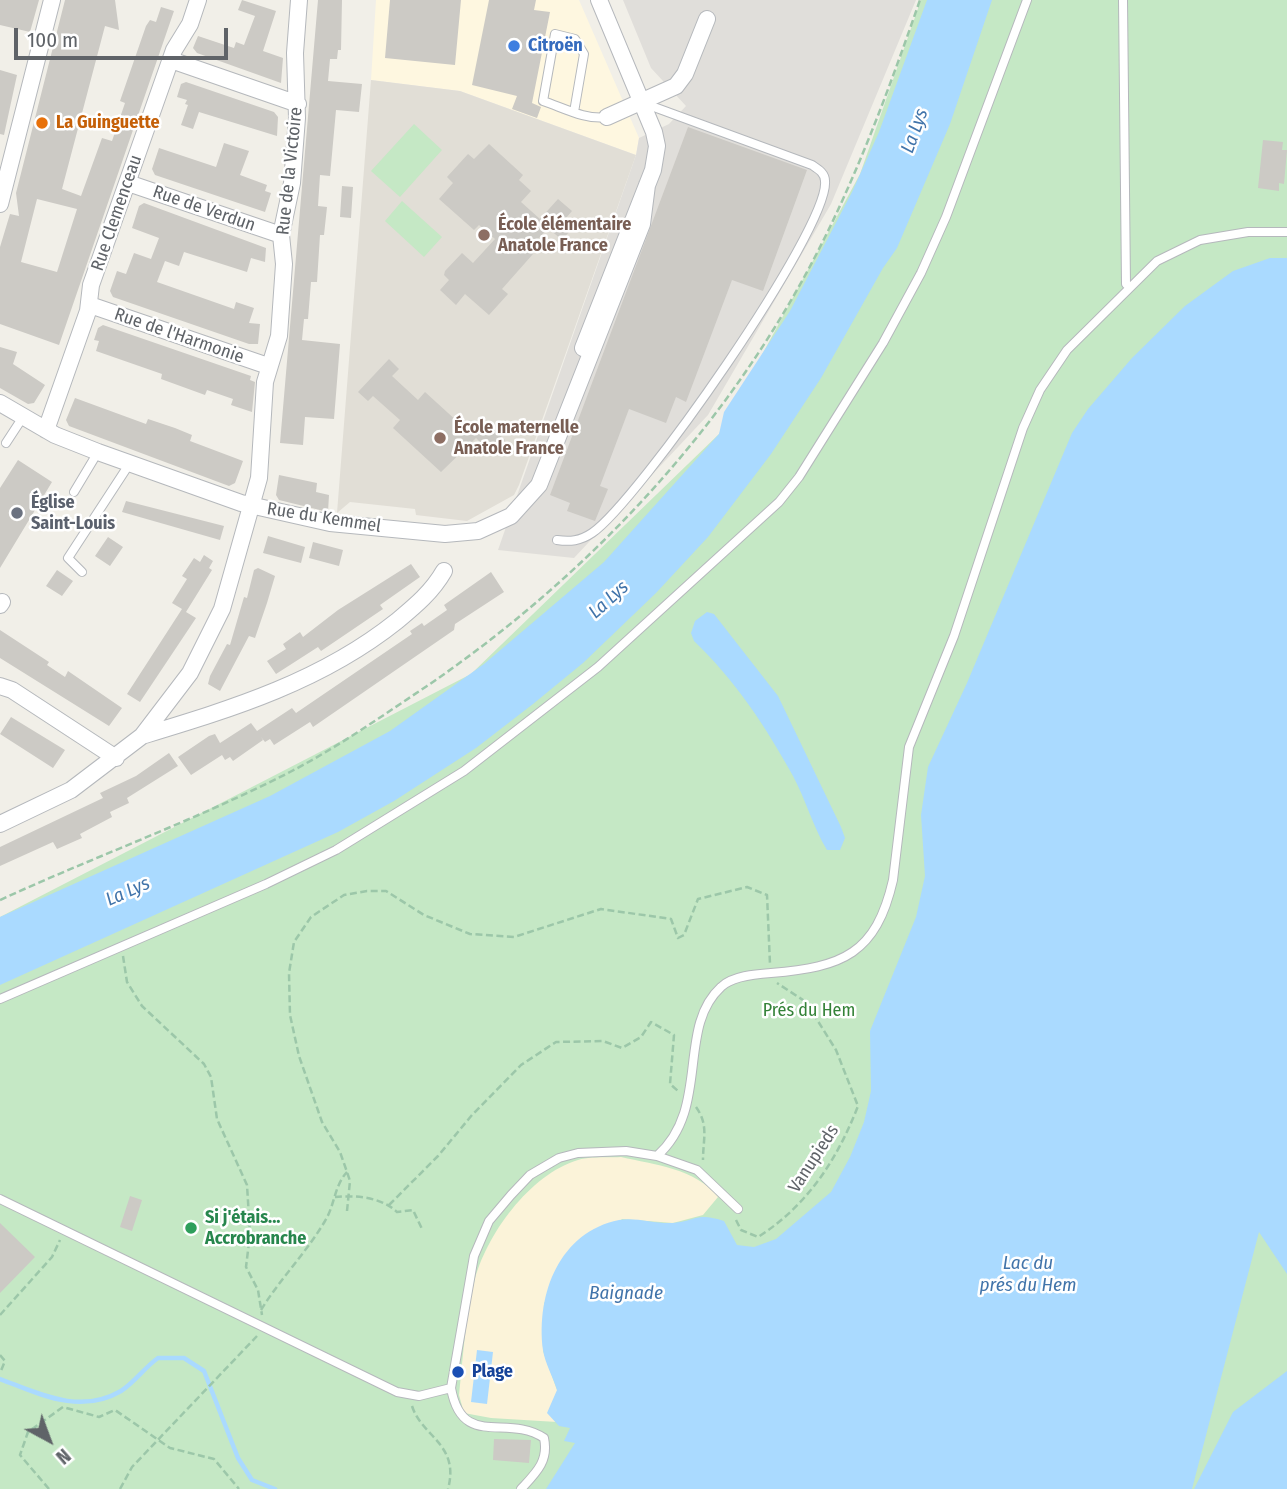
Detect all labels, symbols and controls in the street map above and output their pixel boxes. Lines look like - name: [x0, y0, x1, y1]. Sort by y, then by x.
- scale bar: [18, 14, 231, 58]
- text: 100 m: [27, 27, 78, 53]
- place label: Citroën: [528, 35, 583, 57]
- marker: Citroën: [506, 38, 522, 54]
- street label: Rue de la Victoire: [273, 106, 307, 236]
- water label: La Lys: [896, 106, 934, 156]
- place label: La Guinguette: [56, 112, 160, 134]
- marker: La Guinguette: [34, 115, 50, 131]
- street label: Rue Clemenceau: [87, 152, 147, 274]
- street label: Rue de Verdun: [150, 181, 258, 237]
- place label: École élémentaire Anatole France: [498, 214, 631, 256]
- marker: École élémentaire Anatole France: [476, 227, 492, 243]
- street label: Rue de l'Harmonie: [111, 304, 247, 368]
- place label: École maternelle Anatole France: [454, 417, 579, 460]
- marker: École maternelle Anatole France: [432, 430, 448, 446]
- place label: Église Saint-Louis: [31, 492, 115, 534]
- street label: Rue du Kemmel: [265, 498, 383, 538]
- marker: Église Saint-Louis: [9, 505, 25, 521]
- water label: La Lys: [584, 576, 634, 624]
- water label: La Lys: [103, 872, 153, 912]
- park label: Prés du Hem: [763, 1000, 855, 1022]
- street label: Vanupieds: [784, 1121, 844, 1197]
- place label: Si j'étais... Accrobranche: [205, 1207, 306, 1250]
- marker: Si j'étais... Accrobranche: [183, 1220, 199, 1236]
- water label: Lac du prés du Hem: [980, 1253, 1076, 1297]
- water label: Baignade: [589, 1283, 663, 1305]
- place label: Plage: [472, 1361, 513, 1383]
- marker: Plage: [450, 1364, 466, 1380]
- north arrow: [14, 1405, 84, 1475]
- text: N: [51, 1444, 75, 1469]

